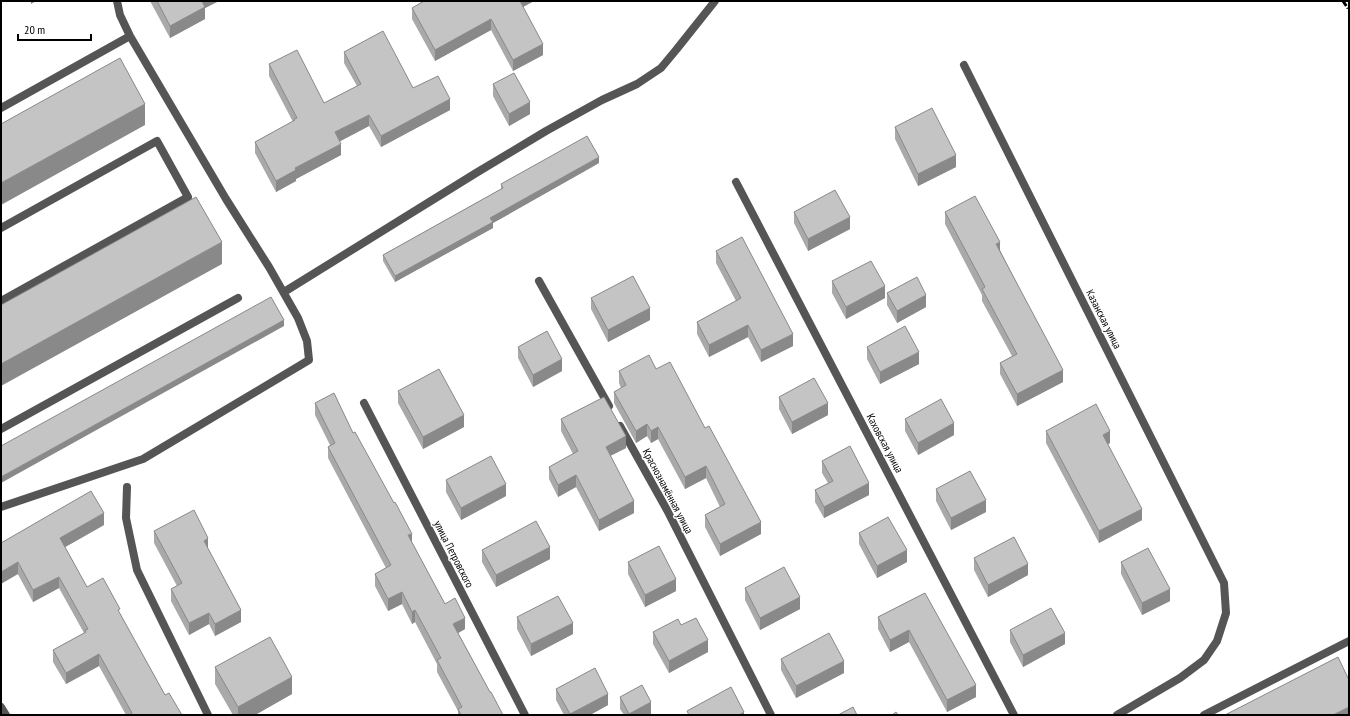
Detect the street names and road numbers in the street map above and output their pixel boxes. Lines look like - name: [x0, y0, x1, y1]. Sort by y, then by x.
- street label: Казанская улица: [1083, 287, 1125, 351]
- street label: Каховская улица: [864, 411, 906, 475]
- street label: Краснознамённая улица: [640, 446, 696, 536]
- street label: улица Петровского: [431, 518, 477, 590]

